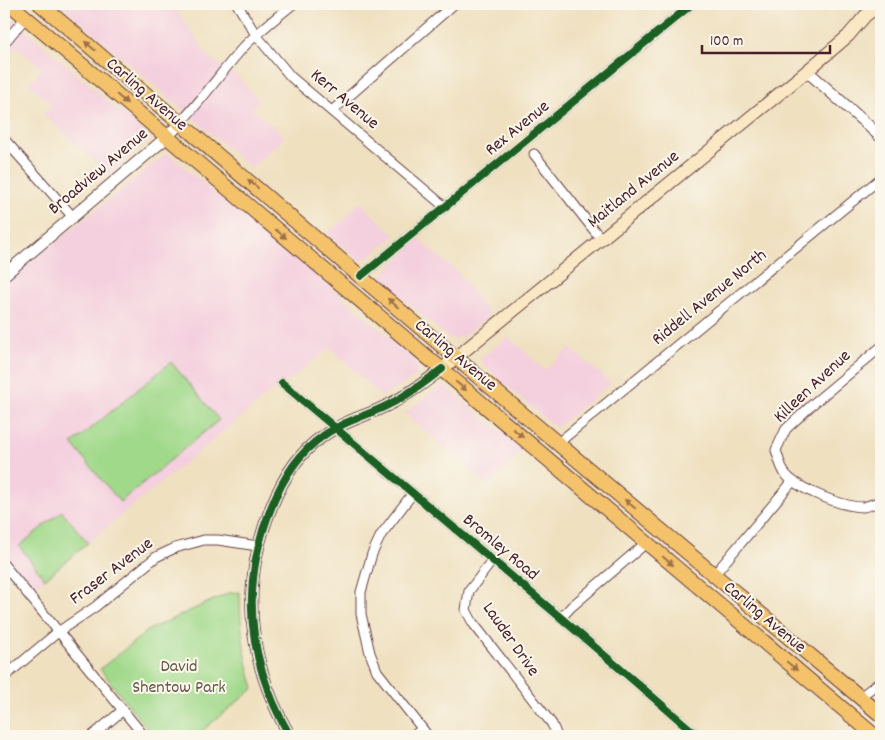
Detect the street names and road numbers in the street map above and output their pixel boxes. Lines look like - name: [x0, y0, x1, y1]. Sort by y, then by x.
- street label: Carling Avenue: [100, 52, 192, 138]
- street label: Kerr Avenue: [304, 64, 384, 136]
- street label: Rex Avenue: [480, 95, 556, 163]
- street label: Broadview Avenue: [44, 123, 155, 221]
- street label: Maitland Avenue: [583, 145, 685, 235]
- street label: Riddell Avenue North: [647, 244, 773, 352]
- street label: Carling Avenue: [408, 314, 502, 398]
- street label: Killeen Avenue: [769, 344, 857, 429]
- street label: Bromley Road: [456, 509, 544, 587]
- street label: Fraser Avenue: [65, 532, 159, 612]
- street label: Carling Avenue: [717, 576, 811, 660]
- street label: Lauder Drive: [475, 598, 545, 682]

